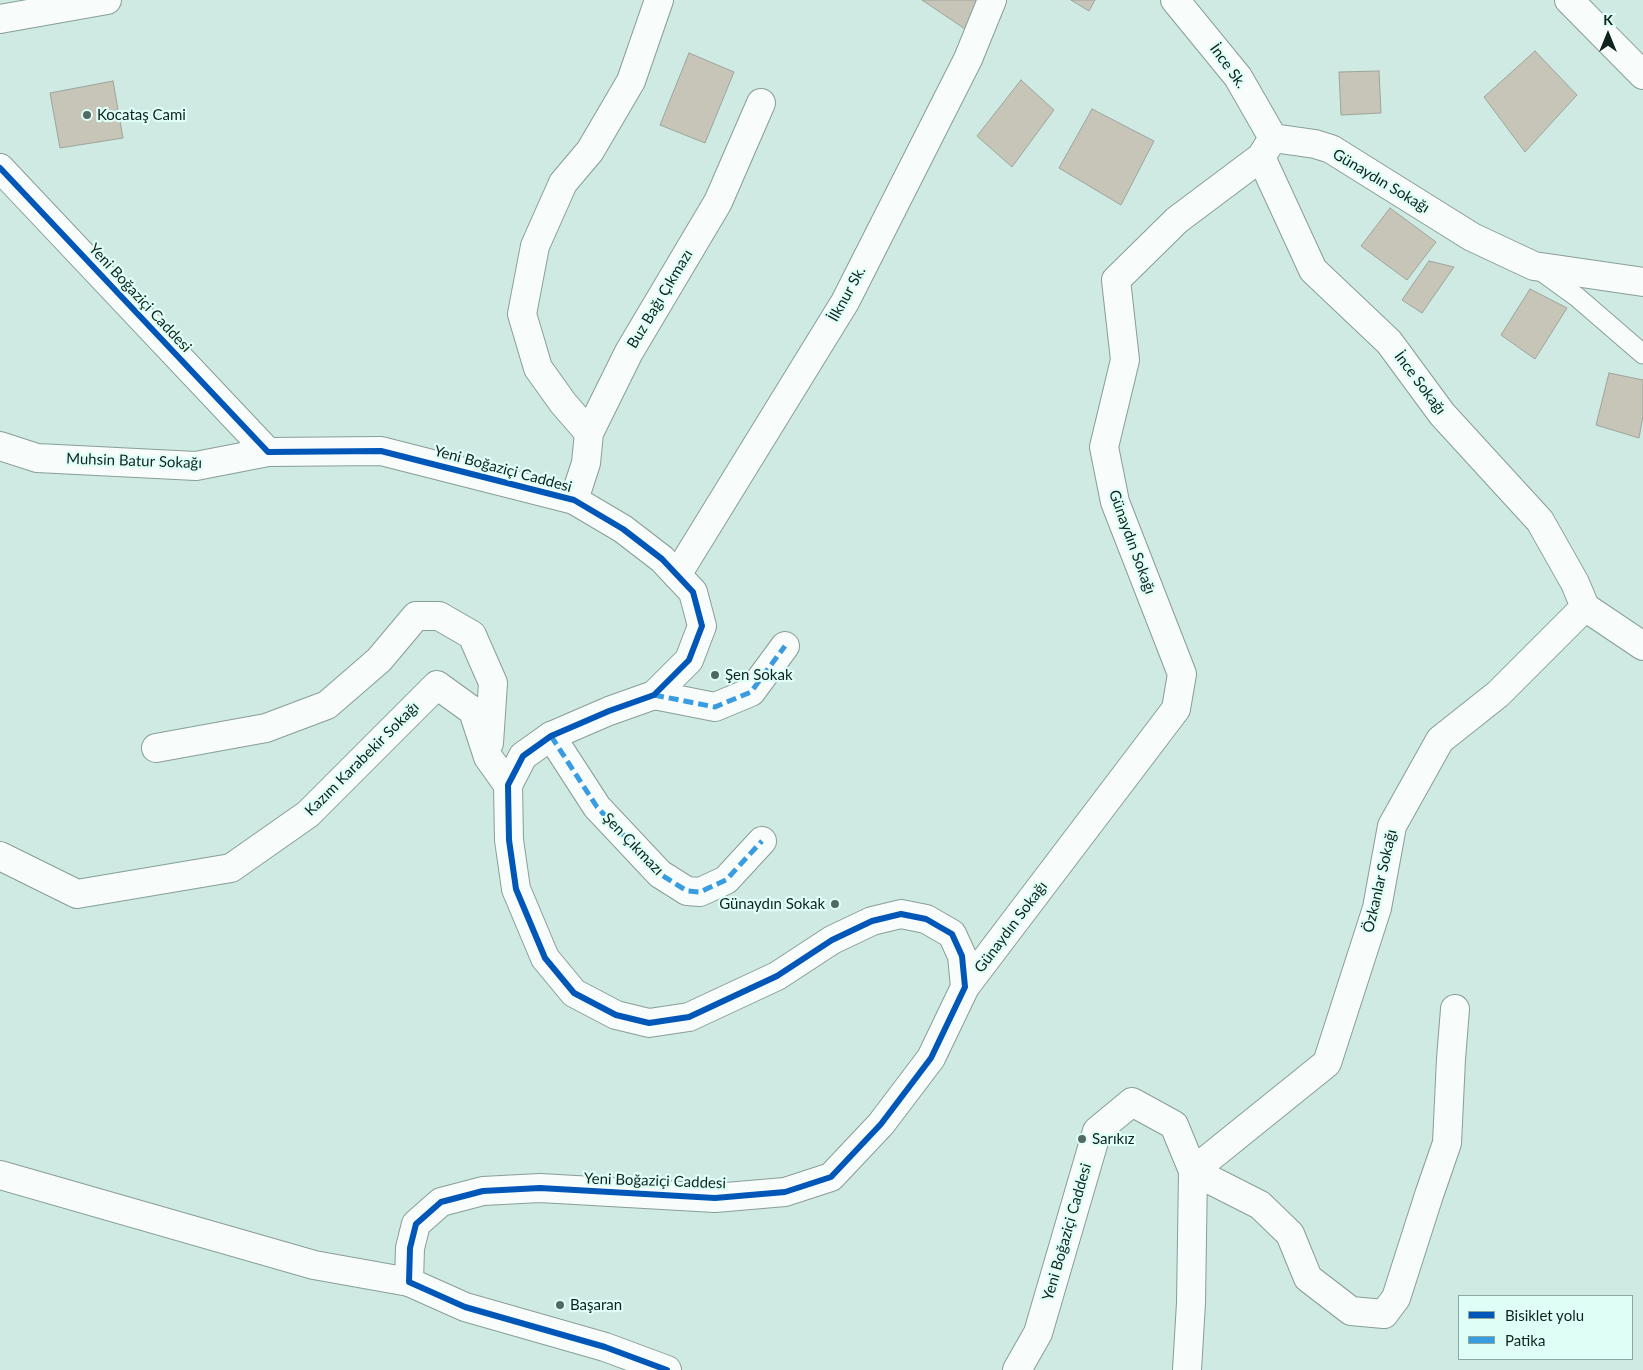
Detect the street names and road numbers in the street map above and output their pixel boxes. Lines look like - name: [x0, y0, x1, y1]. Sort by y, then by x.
- street label: İnce Sk.: [1206, 40, 1250, 92]
- street label: Günaydın Sokağı: [1329, 145, 1433, 217]
- street label: Yeni Boğaziçi Caddesi: [85, 240, 195, 356]
- street label: Buz Bağı Çıkmazı: [623, 246, 697, 352]
- street label: İlknur Sk.: [824, 263, 870, 325]
- street label: İnce Sokağı: [1390, 348, 1450, 418]
- street label: Yeni Boğaziçi Caddesi: [432, 442, 574, 496]
- street label: Muhsin Batur Sokağı: [66, 450, 202, 472]
- street label: Günaydın Sokağı: [1105, 487, 1159, 597]
- street label: Kazım Karabekir Sokağı: [301, 698, 423, 820]
- street label: Şen Çıkmazı: [599, 809, 667, 879]
- street label: Özkanlar Sokağı: [1359, 828, 1401, 934]
- street label: Günaydın Sokağı: [971, 878, 1051, 976]
- street label: Yeni Boğaziçi Caddesi: [1039, 1161, 1095, 1303]
- street label: Yeni Boğaziçi Caddesi: [584, 1170, 726, 1192]

